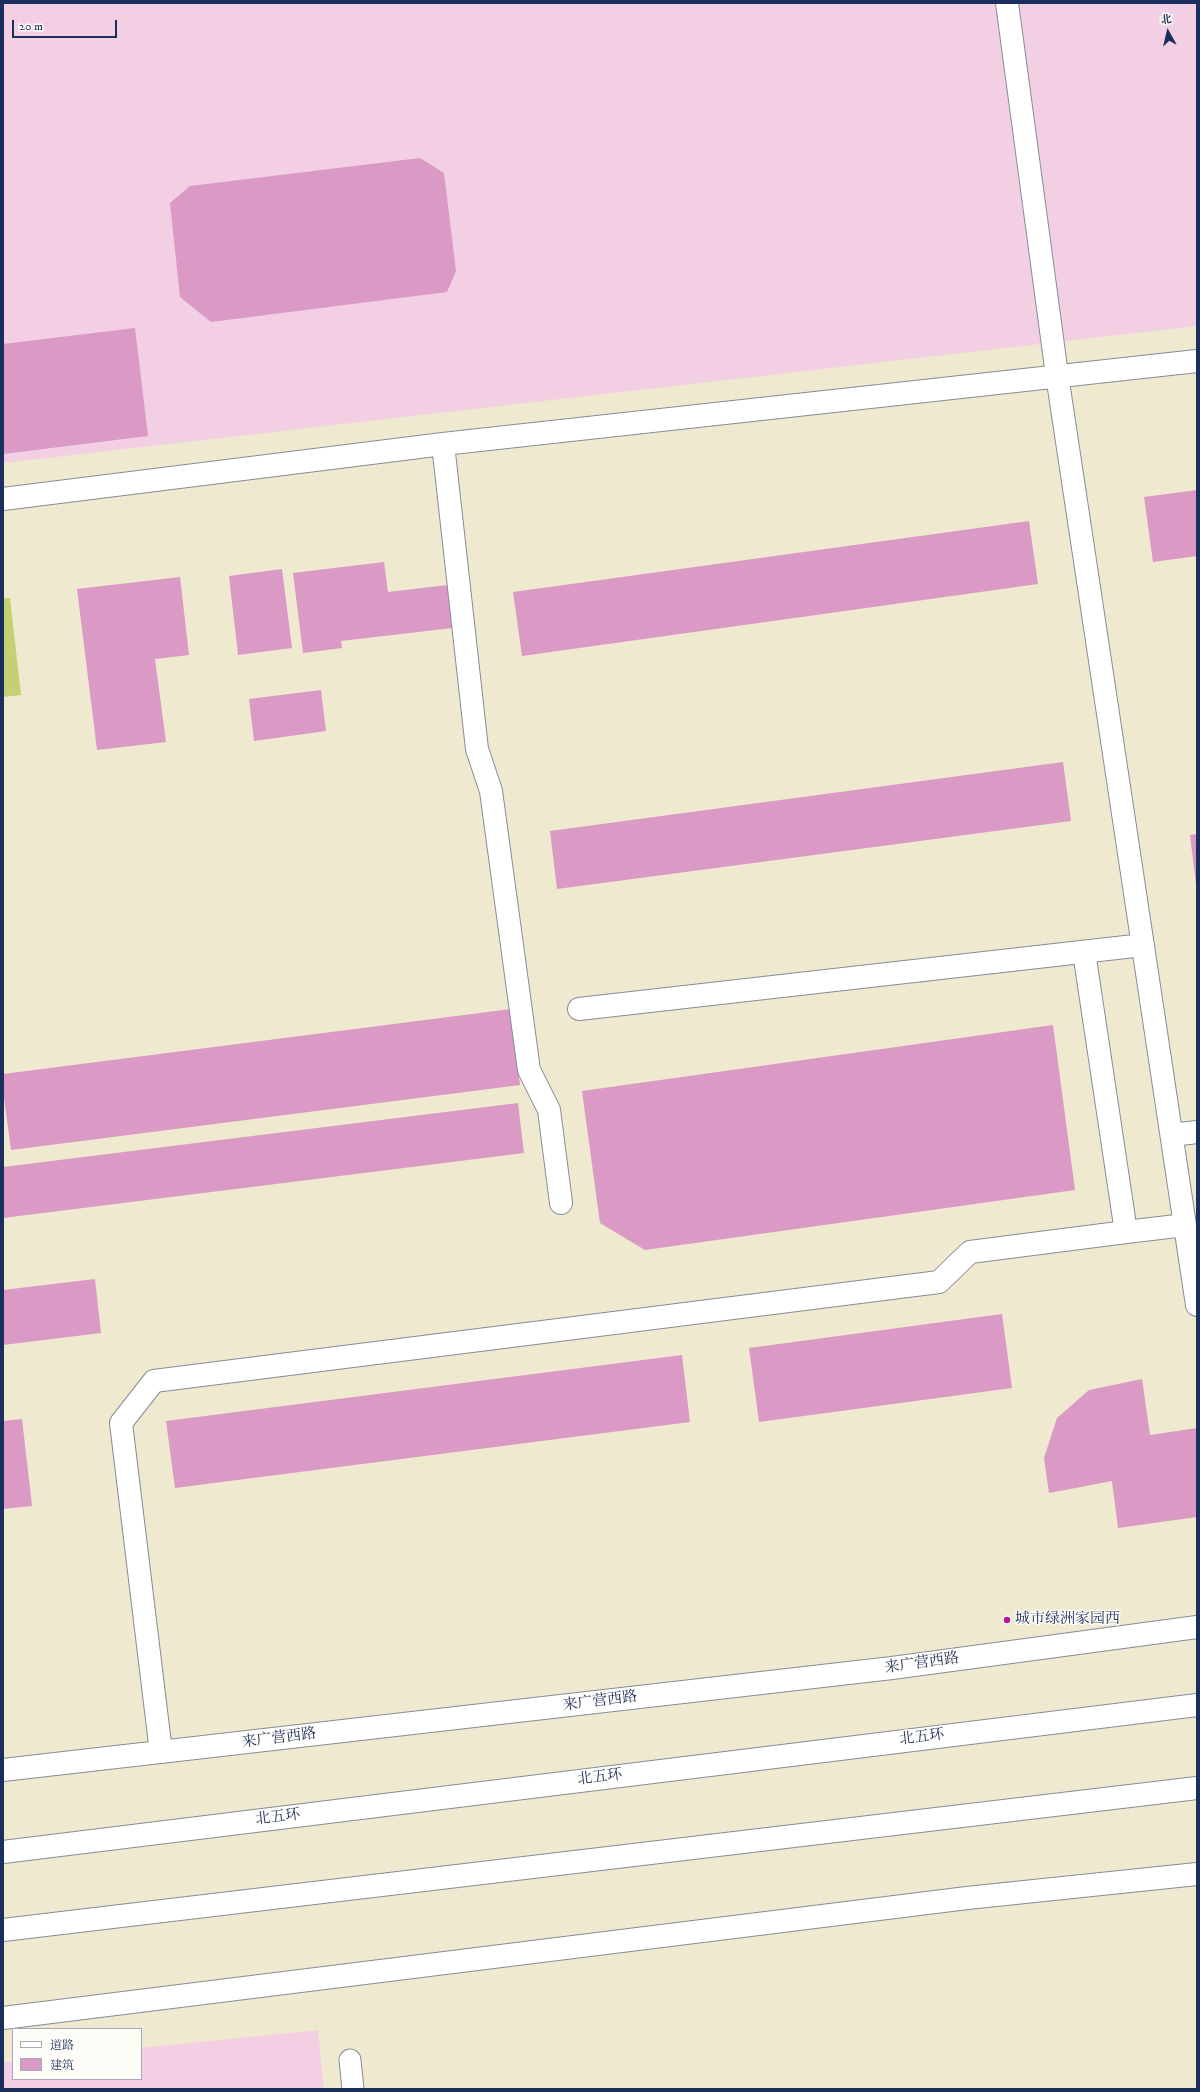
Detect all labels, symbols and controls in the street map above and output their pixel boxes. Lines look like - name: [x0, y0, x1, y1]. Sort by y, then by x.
- scale bar: [14, 12, 119, 38]
- north arrow: [1148, 12, 1188, 52]
- text: 北: [1160, 12, 1173, 28]
- text: 20 m: [19, 19, 43, 34]
- place label: 城市绿洲家园西: [1015, 1611, 1120, 1629]
- marker: 城市绿洲家园西: [1002, 1615, 1012, 1625]
- street label: 来广营西路: [884, 1650, 960, 1678]
- street label: 来广营西路: [562, 1688, 638, 1716]
- street label: 来广营西路: [241, 1725, 317, 1753]
- street label: 北五环: [899, 1726, 945, 1750]
- street label: 北五环: [577, 1766, 623, 1790]
- street label: 北五环: [255, 1806, 301, 1830]
- legend: [12, 2028, 142, 2080]
- text: 道路: [50, 2038, 74, 2053]
- text: 建筑: [50, 2058, 74, 2073]

